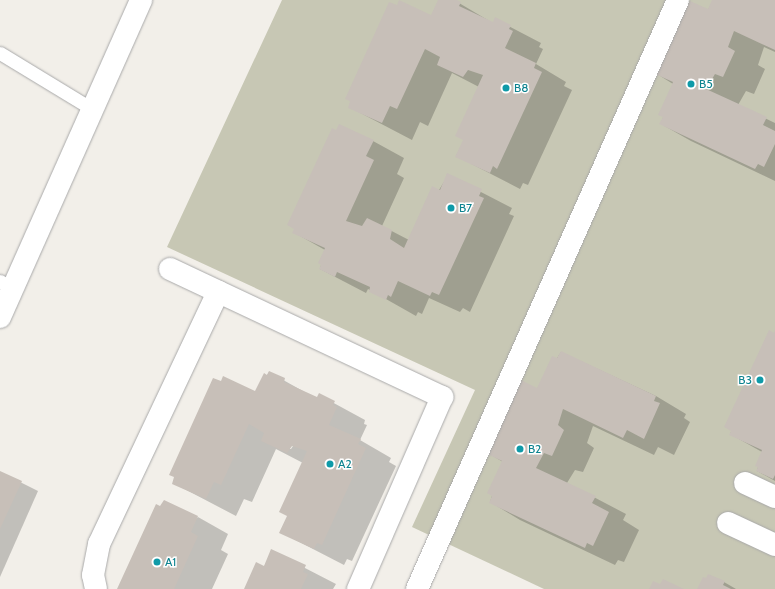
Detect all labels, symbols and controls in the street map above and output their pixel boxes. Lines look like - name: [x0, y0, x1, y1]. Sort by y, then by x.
- place label: B5: [699, 77, 713, 91]
- marker: B5: [686, 79, 696, 89]
- place label: B8: [514, 81, 528, 95]
- marker: B8: [501, 83, 511, 93]
- place label: B7: [459, 201, 472, 215]
- marker: B7: [446, 203, 456, 213]
- place label: B3: [738, 373, 752, 387]
- marker: B3: [755, 375, 765, 385]
- place label: B2: [528, 442, 541, 456]
- marker: B2: [515, 444, 525, 454]
- place label: A2: [338, 457, 352, 471]
- marker: A2: [325, 459, 335, 469]
- place label: A1: [165, 555, 176, 569]
- marker: A1: [152, 557, 162, 567]

